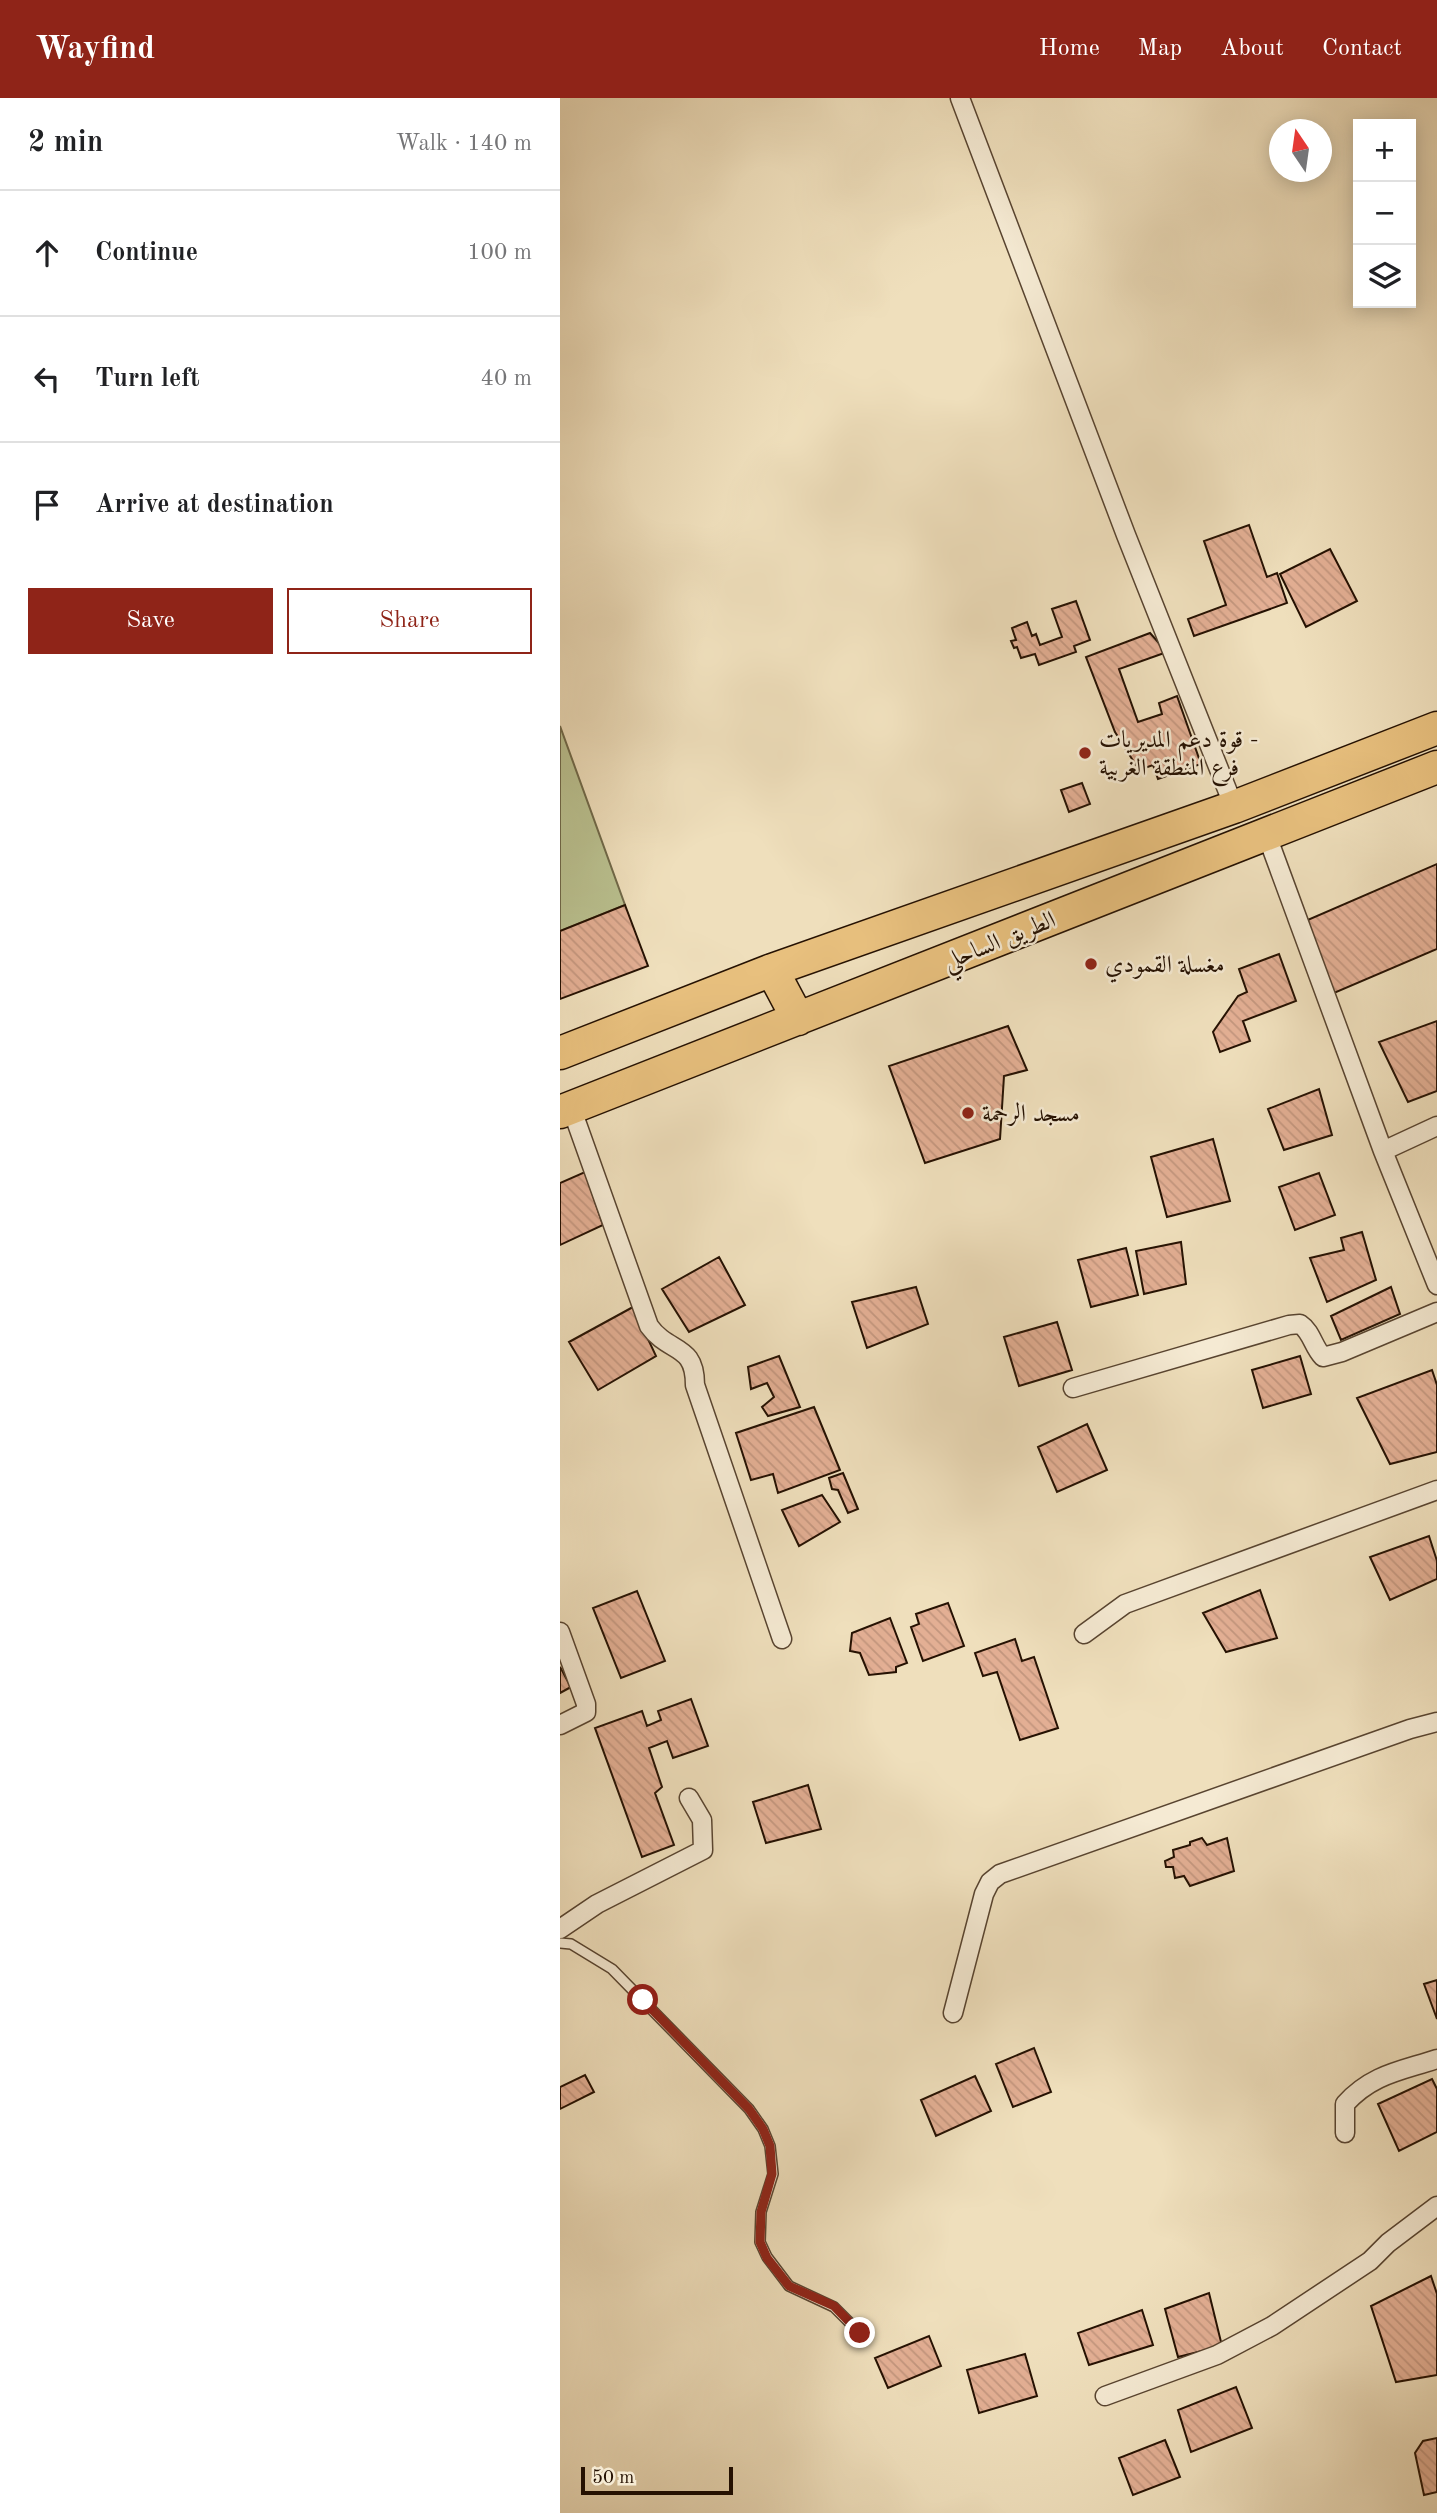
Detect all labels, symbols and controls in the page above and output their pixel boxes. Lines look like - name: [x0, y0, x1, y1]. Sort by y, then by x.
- text: Wayfind: [35, 33, 155, 66]
- text: Home: [1039, 37, 1100, 61]
- text: Map: [1138, 37, 1182, 61]
- text: About: [1220, 37, 1284, 61]
- text: Contact: [1322, 37, 1402, 61]
- north arrow: [1269, 119, 1332, 182]
- map controls: [1353, 119, 1416, 308]
- button: +: [1353, 119, 1416, 182]
- text: 2 min: [28, 128, 103, 158]
- text: Walk · 140 m: [396, 132, 532, 155]
- button: −: [1353, 182, 1416, 245]
- icon: ahead: [28, 234, 66, 272]
- text: Continue: [95, 240, 198, 266]
- text: 100 m: [467, 241, 532, 264]
- button: layers: [1353, 245, 1416, 308]
- icon: left: [28, 360, 66, 398]
- text: Turn left: [95, 366, 200, 392]
- text: 40 m: [481, 367, 532, 390]
- icon: arrive: [28, 486, 66, 524]
- text: Arrive at destination: [95, 492, 334, 518]
- button: Save: [28, 588, 273, 654]
- button: Share: [287, 588, 532, 654]
- place label: قوة دعم المديريات - فرع المنطقة الغربية: [1099, 729, 1259, 787]
- marker: قوة دعم المديريات - فرع المنطقة الغربية: [1077, 745, 1093, 761]
- street label: الطريق الساحلي: [940, 909, 1063, 984]
- place label: مغسلة القمودي: [1105, 954, 1225, 983]
- marker: مغسلة القمودي: [1083, 956, 1099, 972]
- place label: مسجد الرحمة: [982, 1102, 1080, 1127]
- marker: مسجد الرحمة: [960, 1105, 976, 1121]
- route start: [627, 1984, 658, 2015]
- route end: [844, 2317, 875, 2348]
- scale bar: [581, 2464, 733, 2496]
- text: 50 m: [592, 2469, 634, 2488]

